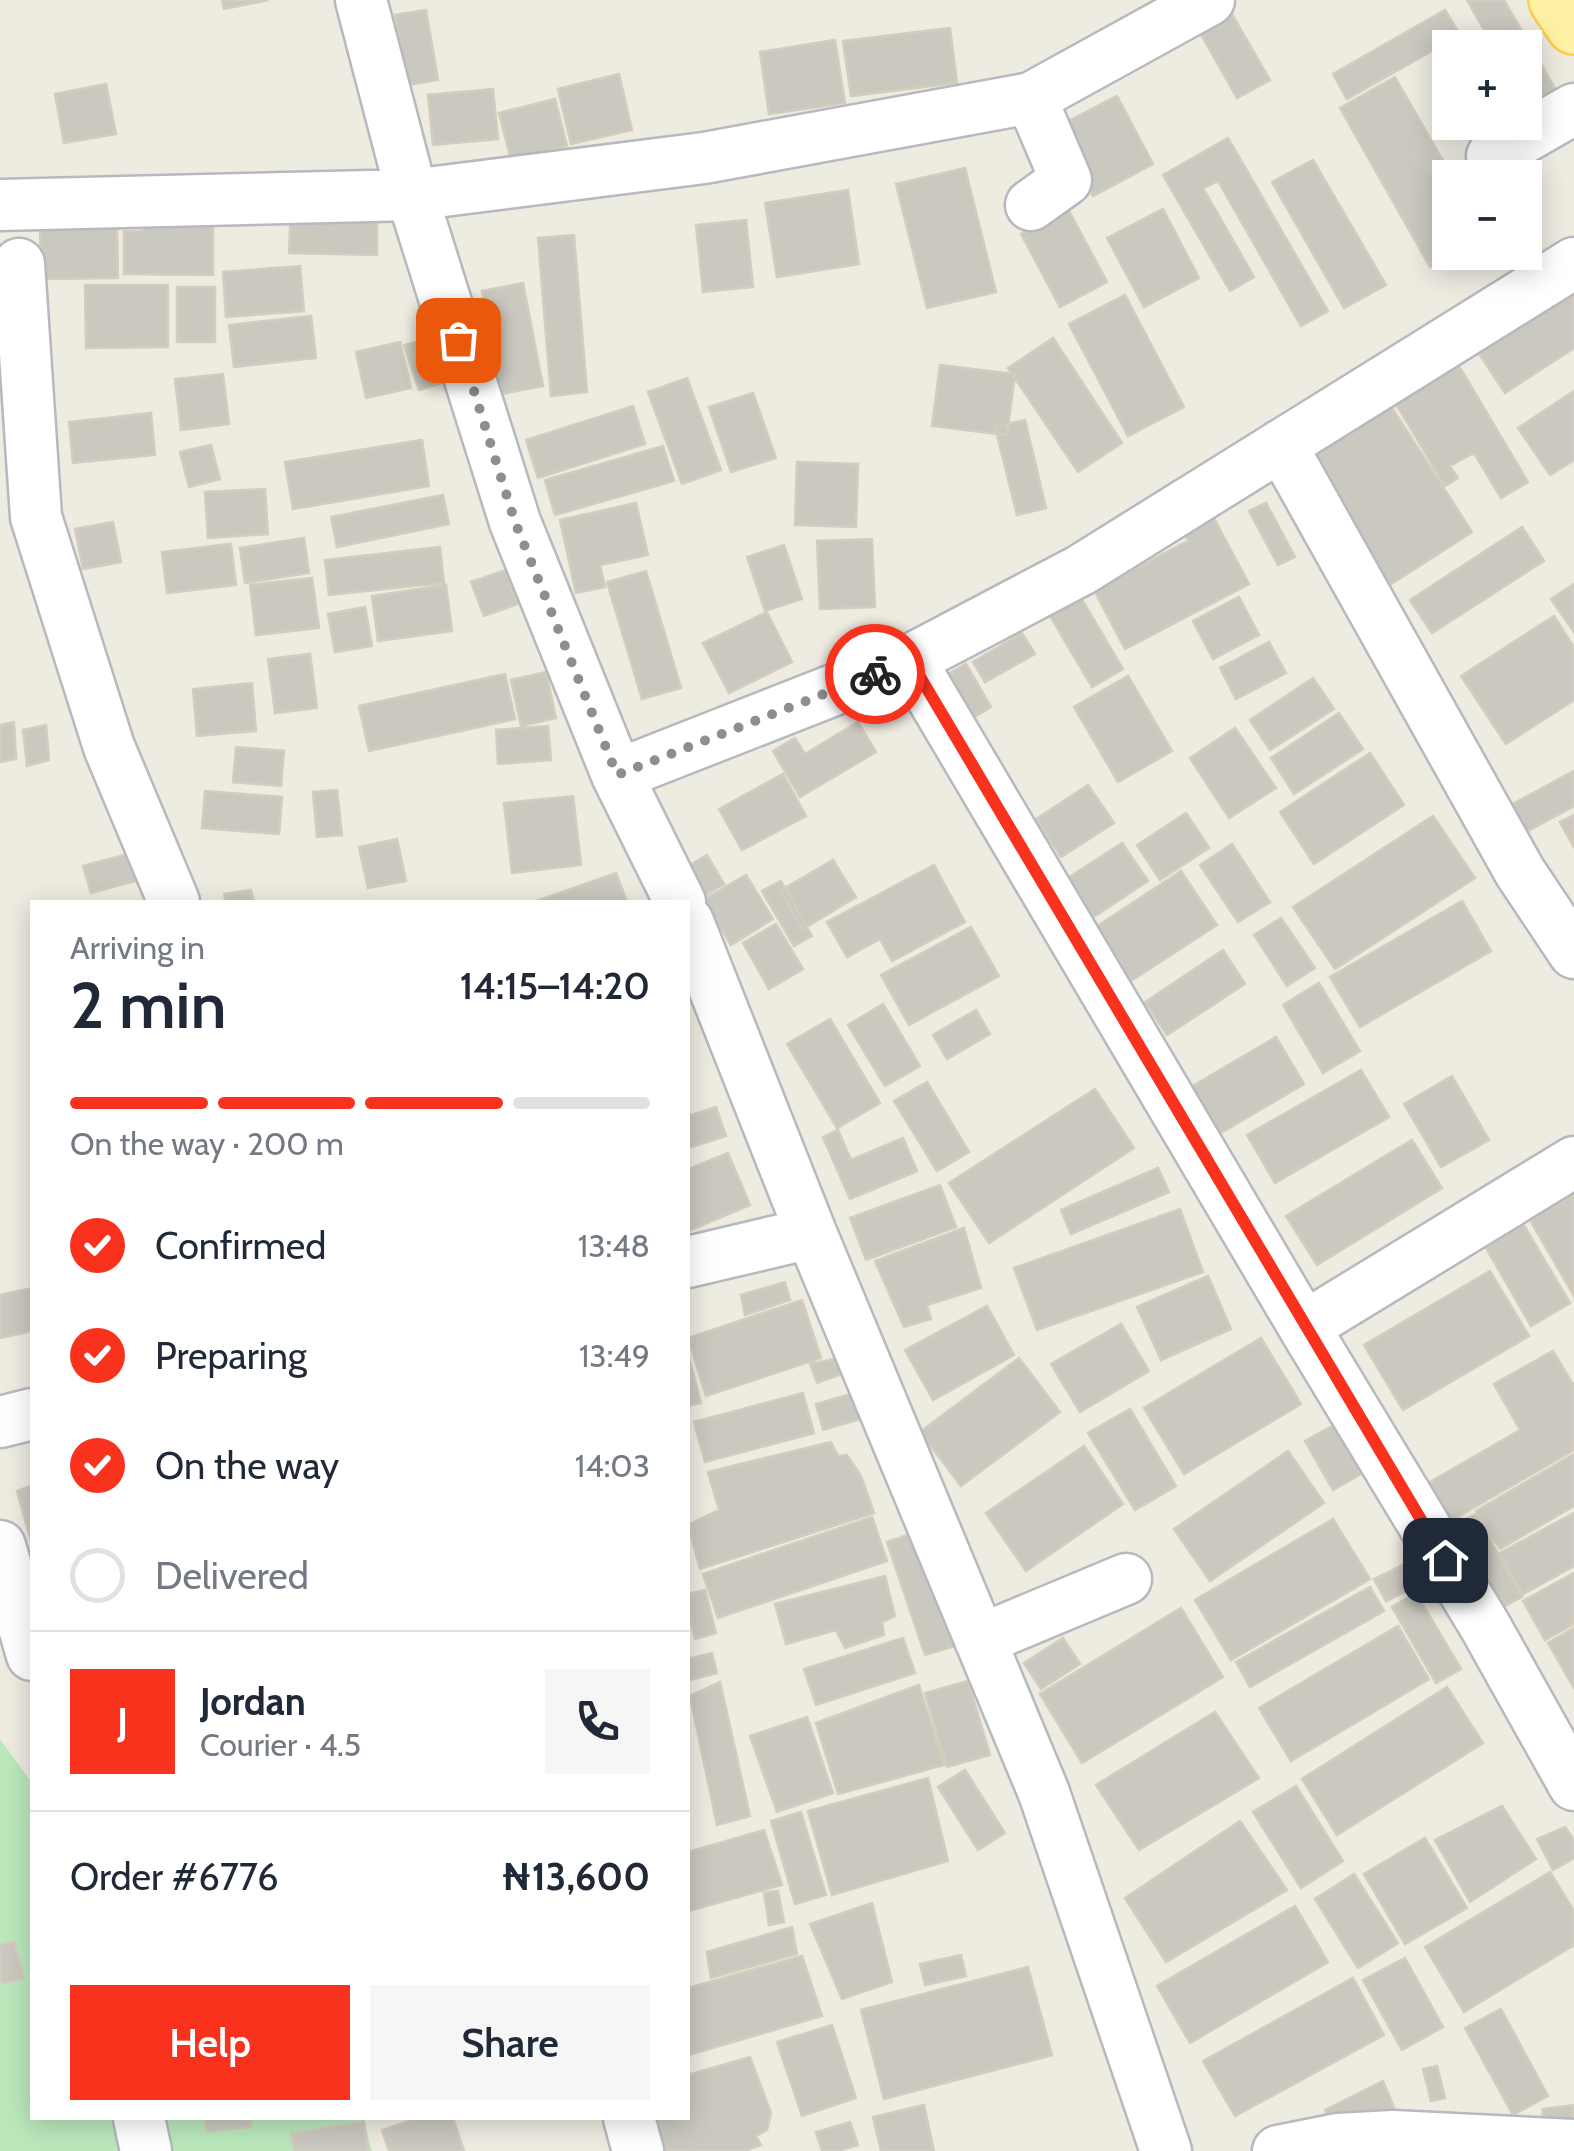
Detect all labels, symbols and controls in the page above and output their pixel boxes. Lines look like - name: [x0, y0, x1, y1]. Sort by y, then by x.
- map controls: [1432, 30, 1542, 270]
- button: +: [1432, 30, 1542, 140]
- button: −: [1432, 160, 1542, 270]
- pin: [416, 298, 501, 383]
- icon: bag: [431, 313, 486, 368]
- courier: [825, 624, 925, 724]
- icon: bike: [848, 647, 903, 702]
- text: Arriving in: [70, 928, 205, 967]
- text: 14:15–14:20: [460, 962, 650, 1009]
- text: 2 min: [70, 965, 227, 1044]
- text: On the way · 200 m: [70, 1124, 344, 1163]
- icon: check: [70, 1218, 125, 1273]
- text: Confirmed: [155, 1222, 326, 1269]
- text: 13:48: [578, 1226, 650, 1265]
- icon: check: [70, 1328, 125, 1383]
- text: Preparing: [155, 1332, 307, 1379]
- text: 13:49: [579, 1336, 650, 1375]
- icon: check: [70, 1438, 125, 1493]
- text: On the way: [155, 1442, 339, 1489]
- text: 14:03: [575, 1446, 650, 1485]
- pin: [1403, 1518, 1488, 1603]
- icon: home: [1418, 1533, 1473, 1588]
- text: Delivered: [155, 1552, 309, 1599]
- button: phone: [545, 1669, 650, 1774]
- text: Jordan: [200, 1678, 306, 1725]
- text: J: [117, 1698, 128, 1745]
- text: Courier · 4.5: [200, 1725, 361, 1764]
- text: Order #6776: [70, 1853, 279, 1900]
- text: ₦13,600: [501, 1853, 650, 1900]
- button: Help: [70, 1985, 350, 2100]
- button: Share: [370, 1985, 650, 2100]

